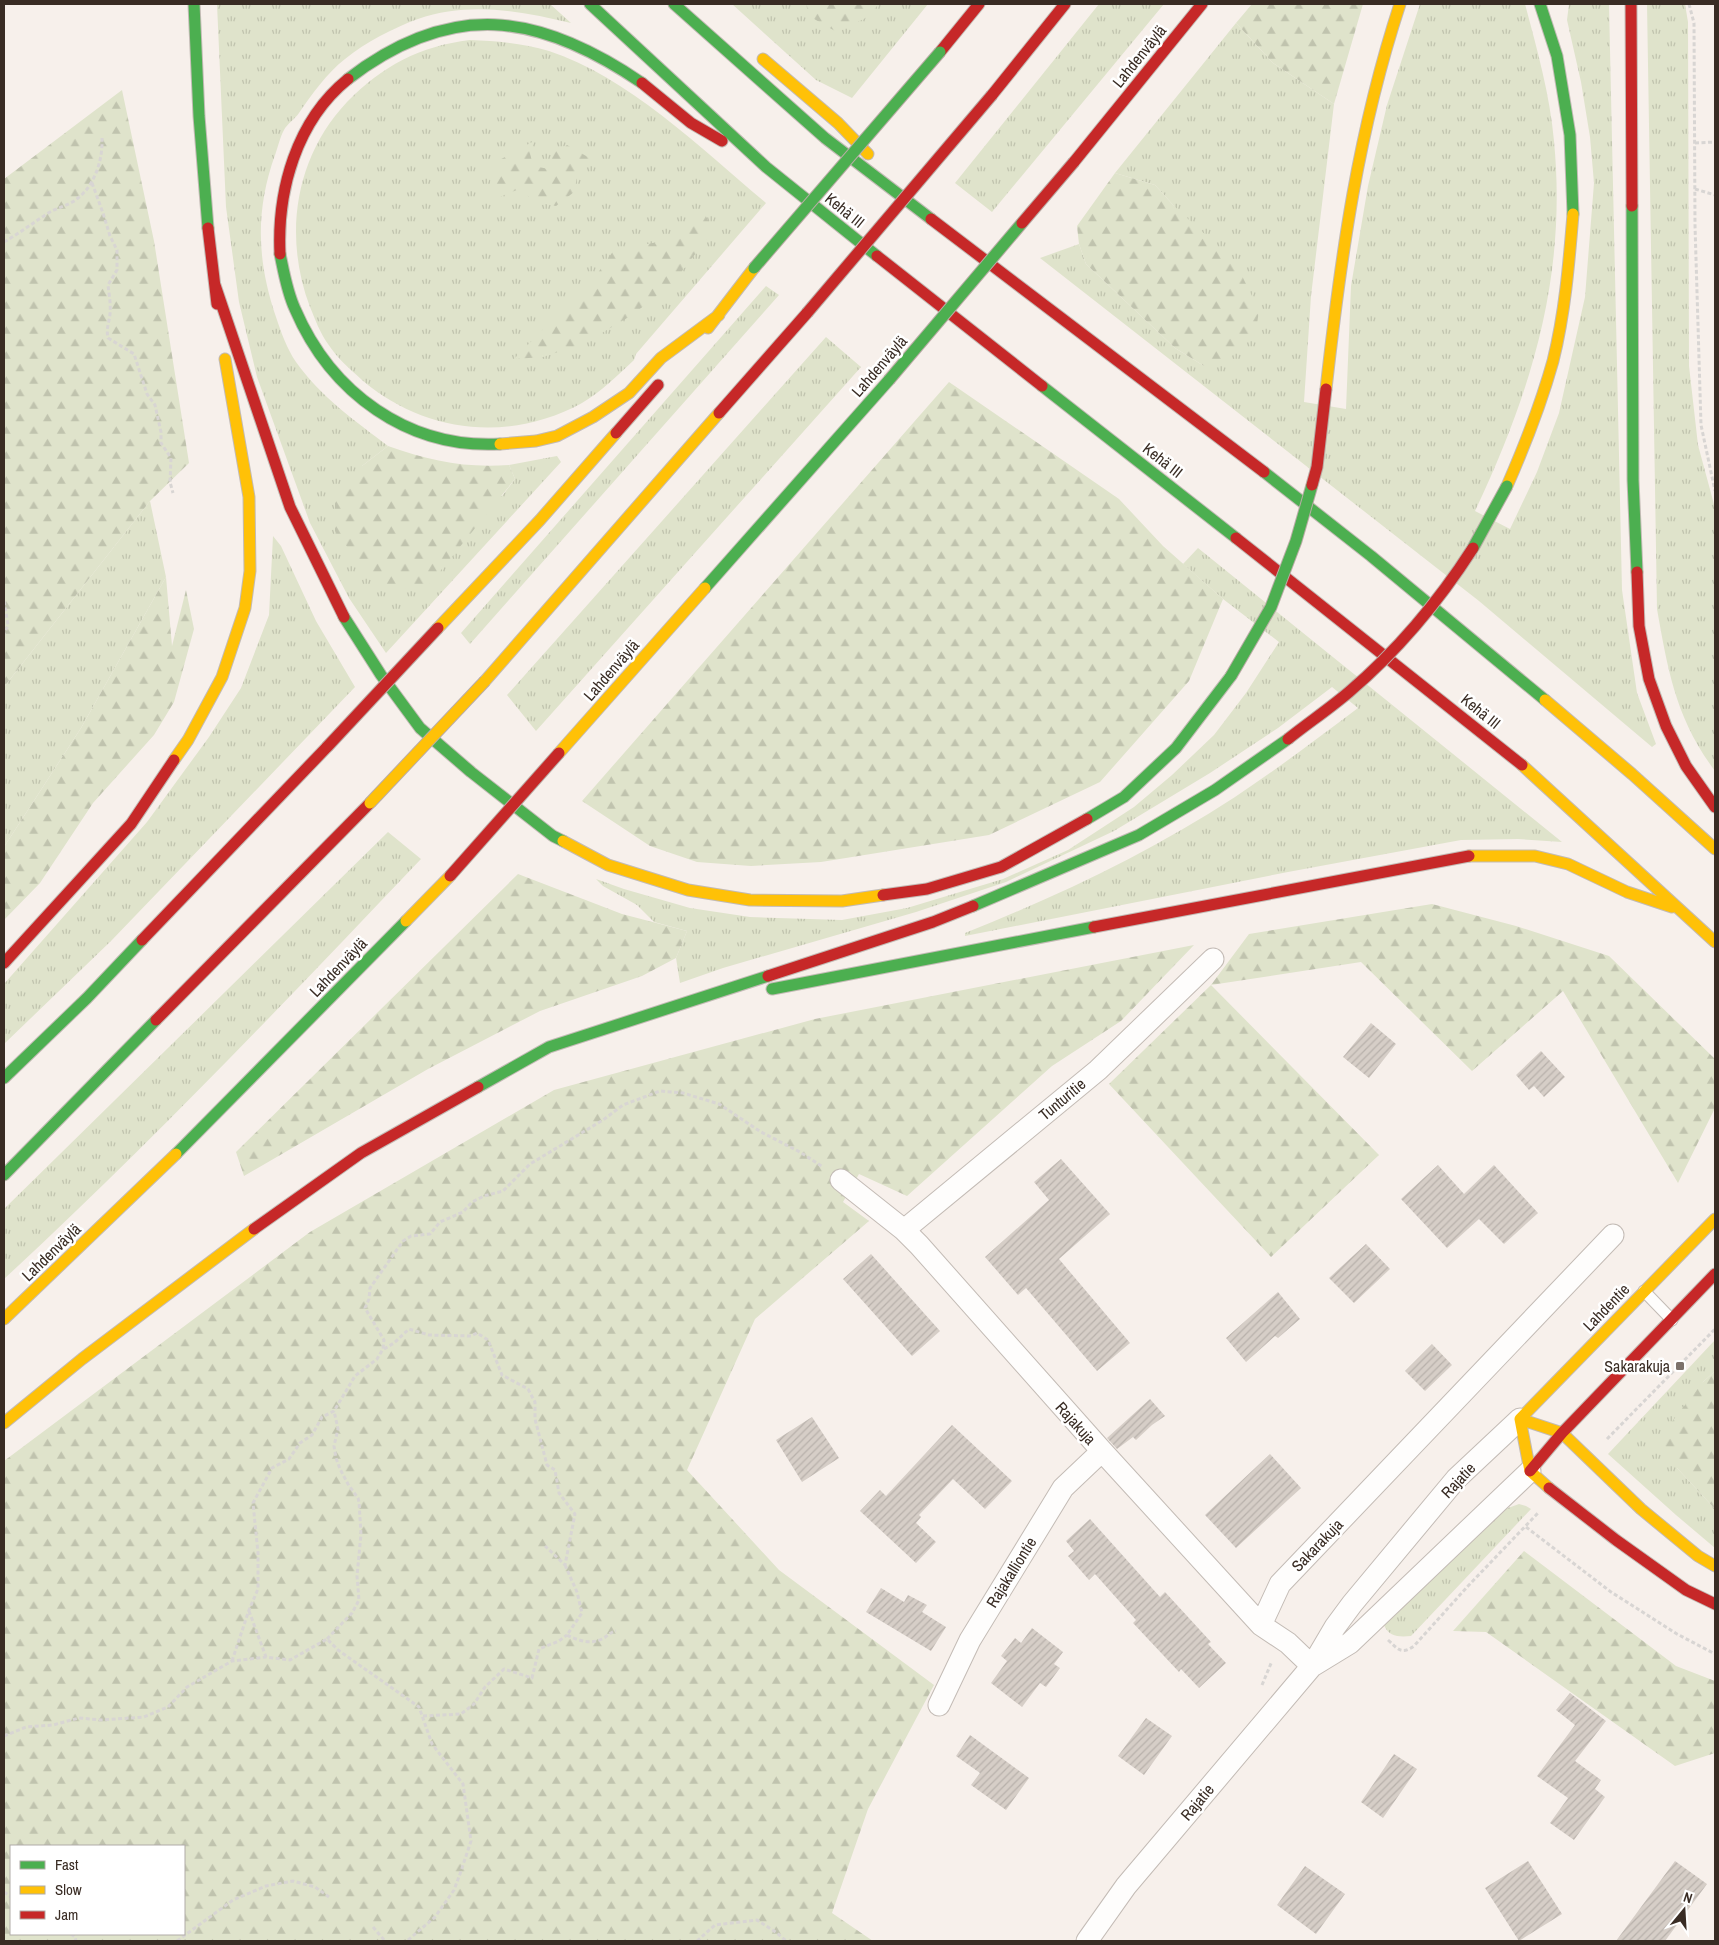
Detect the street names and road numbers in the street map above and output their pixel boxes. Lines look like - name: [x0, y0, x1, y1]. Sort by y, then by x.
- street label: Lahdenväylä: [1107, 20, 1171, 92]
- street label: Kehä III: [821, 187, 869, 233]
- street label: Lahdenväylä: [846, 330, 912, 401]
- street label: Kehä III: [1138, 437, 1188, 483]
- street label: Lahdenväylä: [578, 634, 644, 705]
- street label: Kehä III: [1457, 688, 1505, 734]
- street label: Lahdenväylä: [304, 932, 372, 1001]
- street label: Tunturitie: [1034, 1073, 1090, 1125]
- street label: Lahdenväylä: [17, 1218, 86, 1286]
- street label: Lahdentie: [1578, 1278, 1634, 1336]
- street label: Rajakuja: [1051, 1397, 1102, 1450]
- street label: Rajatie: [1436, 1457, 1480, 1503]
- street label: Sakarakuja: [1286, 1513, 1348, 1576]
- street label: Rajakalliontie: [981, 1532, 1041, 1612]
- street label: Rajatie: [1175, 1779, 1219, 1825]

